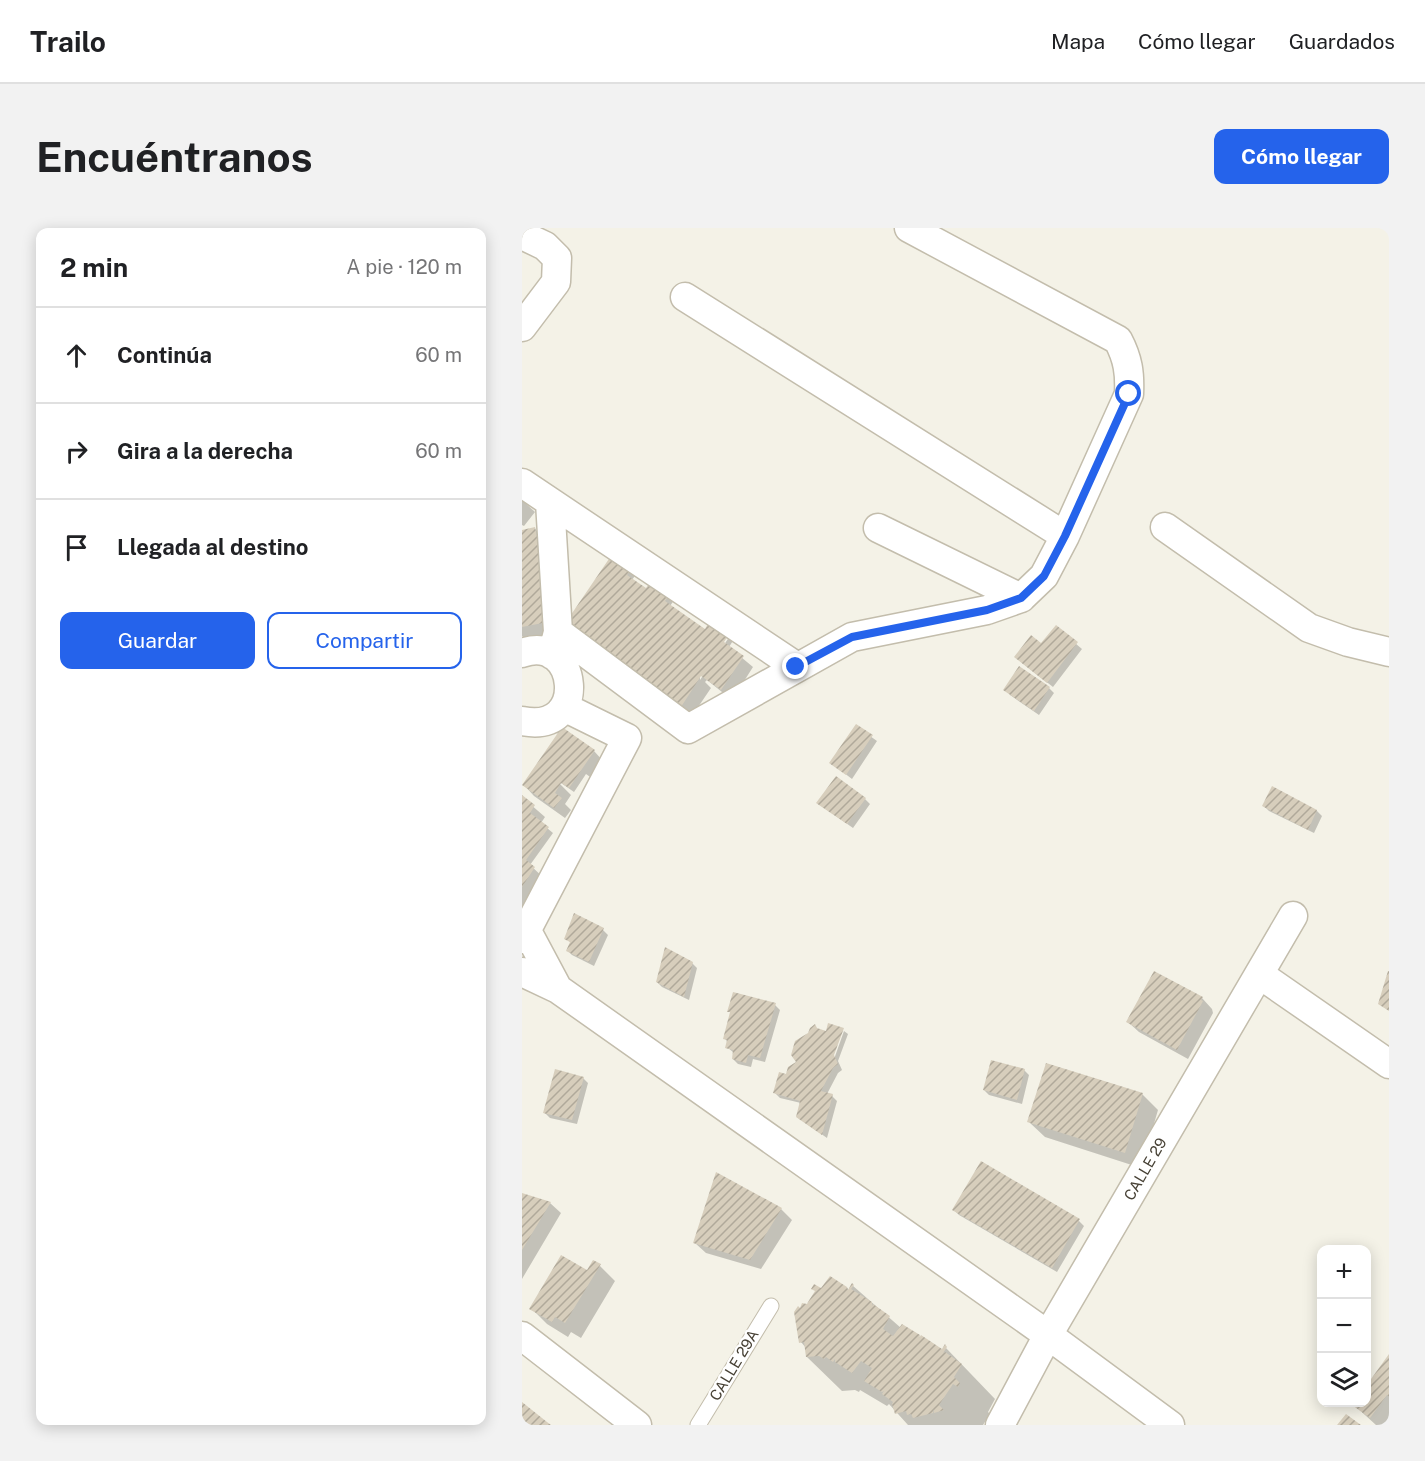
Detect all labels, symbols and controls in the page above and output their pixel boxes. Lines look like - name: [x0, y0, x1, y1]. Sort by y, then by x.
- text: Trailo: [30, 25, 106, 58]
- text: Mapa: [1051, 29, 1105, 54]
- text: Cómo llegar: [1138, 29, 1256, 54]
- text: Guardados: [1289, 29, 1395, 54]
- button: Cómo llegar: [1214, 129, 1389, 184]
- text: Encuéntranos: [36, 132, 313, 181]
- text: 2 min: [60, 252, 128, 283]
- text: A pie · 120 m: [346, 255, 462, 279]
- icon: ahead: [60, 339, 93, 372]
- text: Continúa: [117, 342, 212, 368]
- text: 60 m: [415, 343, 462, 367]
- route start: [1115, 380, 1141, 406]
- icon: right: [60, 435, 93, 468]
- text: Gira a la derecha: [117, 438, 293, 464]
- text: 60 m: [415, 439, 462, 463]
- icon: arrive: [60, 531, 93, 564]
- text: Llegada al destino: [117, 534, 308, 560]
- button: Guardar: [60, 612, 255, 669]
- button: Compartir: [267, 612, 462, 669]
- route end: [782, 653, 808, 679]
- street label: CALLE 29: [1120, 1135, 1170, 1203]
- map controls: [1317, 1245, 1371, 1407]
- button: +: [1317, 1245, 1371, 1299]
- button: −: [1317, 1299, 1371, 1353]
- street label: CALLE 29A: [706, 1326, 762, 1404]
- button: layers: [1317, 1353, 1371, 1407]

